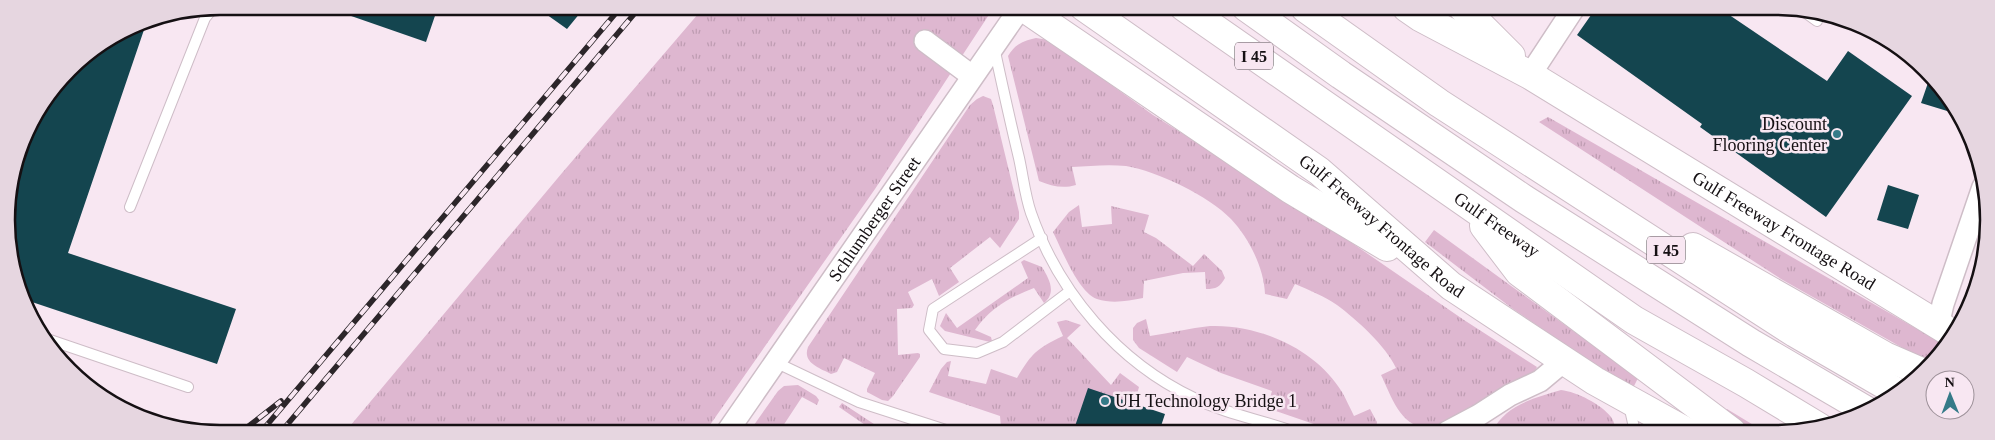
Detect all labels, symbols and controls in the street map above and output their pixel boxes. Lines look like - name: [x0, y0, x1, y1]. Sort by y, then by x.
- road number: I 45: [1235, 42, 1273, 70]
- place label: Discount Flooring Center: [1713, 114, 1827, 155]
- marker: Discount Flooring Center: [1831, 128, 1843, 140]
- street label: Gulf Freeway Frontage Road: [1295, 150, 1468, 302]
- street label: Schlumberger Street: [824, 153, 924, 285]
- street label: Gulf Freeway Frontage Road: [1689, 167, 1879, 294]
- street label: Gulf Freeway: [1450, 188, 1543, 261]
- road number: I 45: [1647, 236, 1685, 264]
- north arrow: [1925, 370, 1975, 420]
- text: N: [1945, 375, 1955, 390]
- place label: UH Technology Bridge 1: [1115, 391, 1297, 411]
- marker: UH Technology Bridge 1: [1099, 395, 1111, 407]

